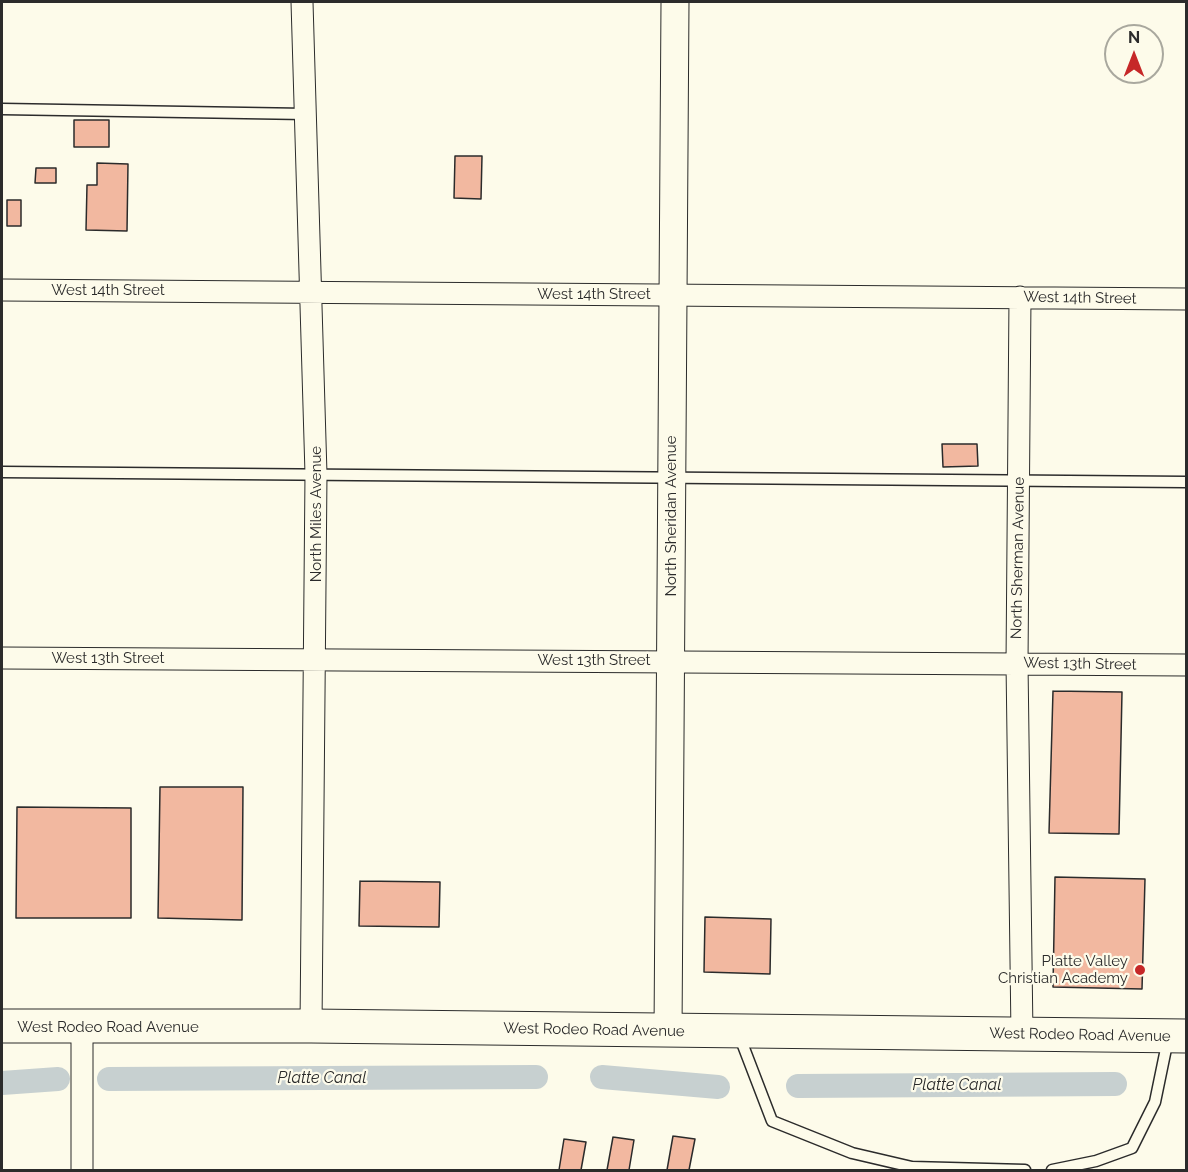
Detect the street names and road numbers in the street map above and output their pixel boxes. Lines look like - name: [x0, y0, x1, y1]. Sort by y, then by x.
- street label: West 14th Street: [51, 281, 165, 299]
- street label: West 14th Street: [537, 285, 651, 303]
- street label: West 14th Street: [1023, 288, 1137, 308]
- street label: North Sheridan Avenue: [662, 435, 680, 597]
- street label: North Miles Avenue: [307, 446, 325, 582]
- street label: North Sherman Avenue: [1008, 477, 1028, 639]
- street label: West 13th Street: [51, 649, 165, 667]
- street label: West 13th Street: [537, 651, 651, 669]
- street label: West 13th Street: [1023, 654, 1137, 674]
- street label: West Rodeo Road Avenue: [17, 1018, 199, 1036]
- street label: West Rodeo Road Avenue: [503, 1019, 685, 1041]
- street label: West Rodeo Road Avenue: [989, 1024, 1171, 1046]

